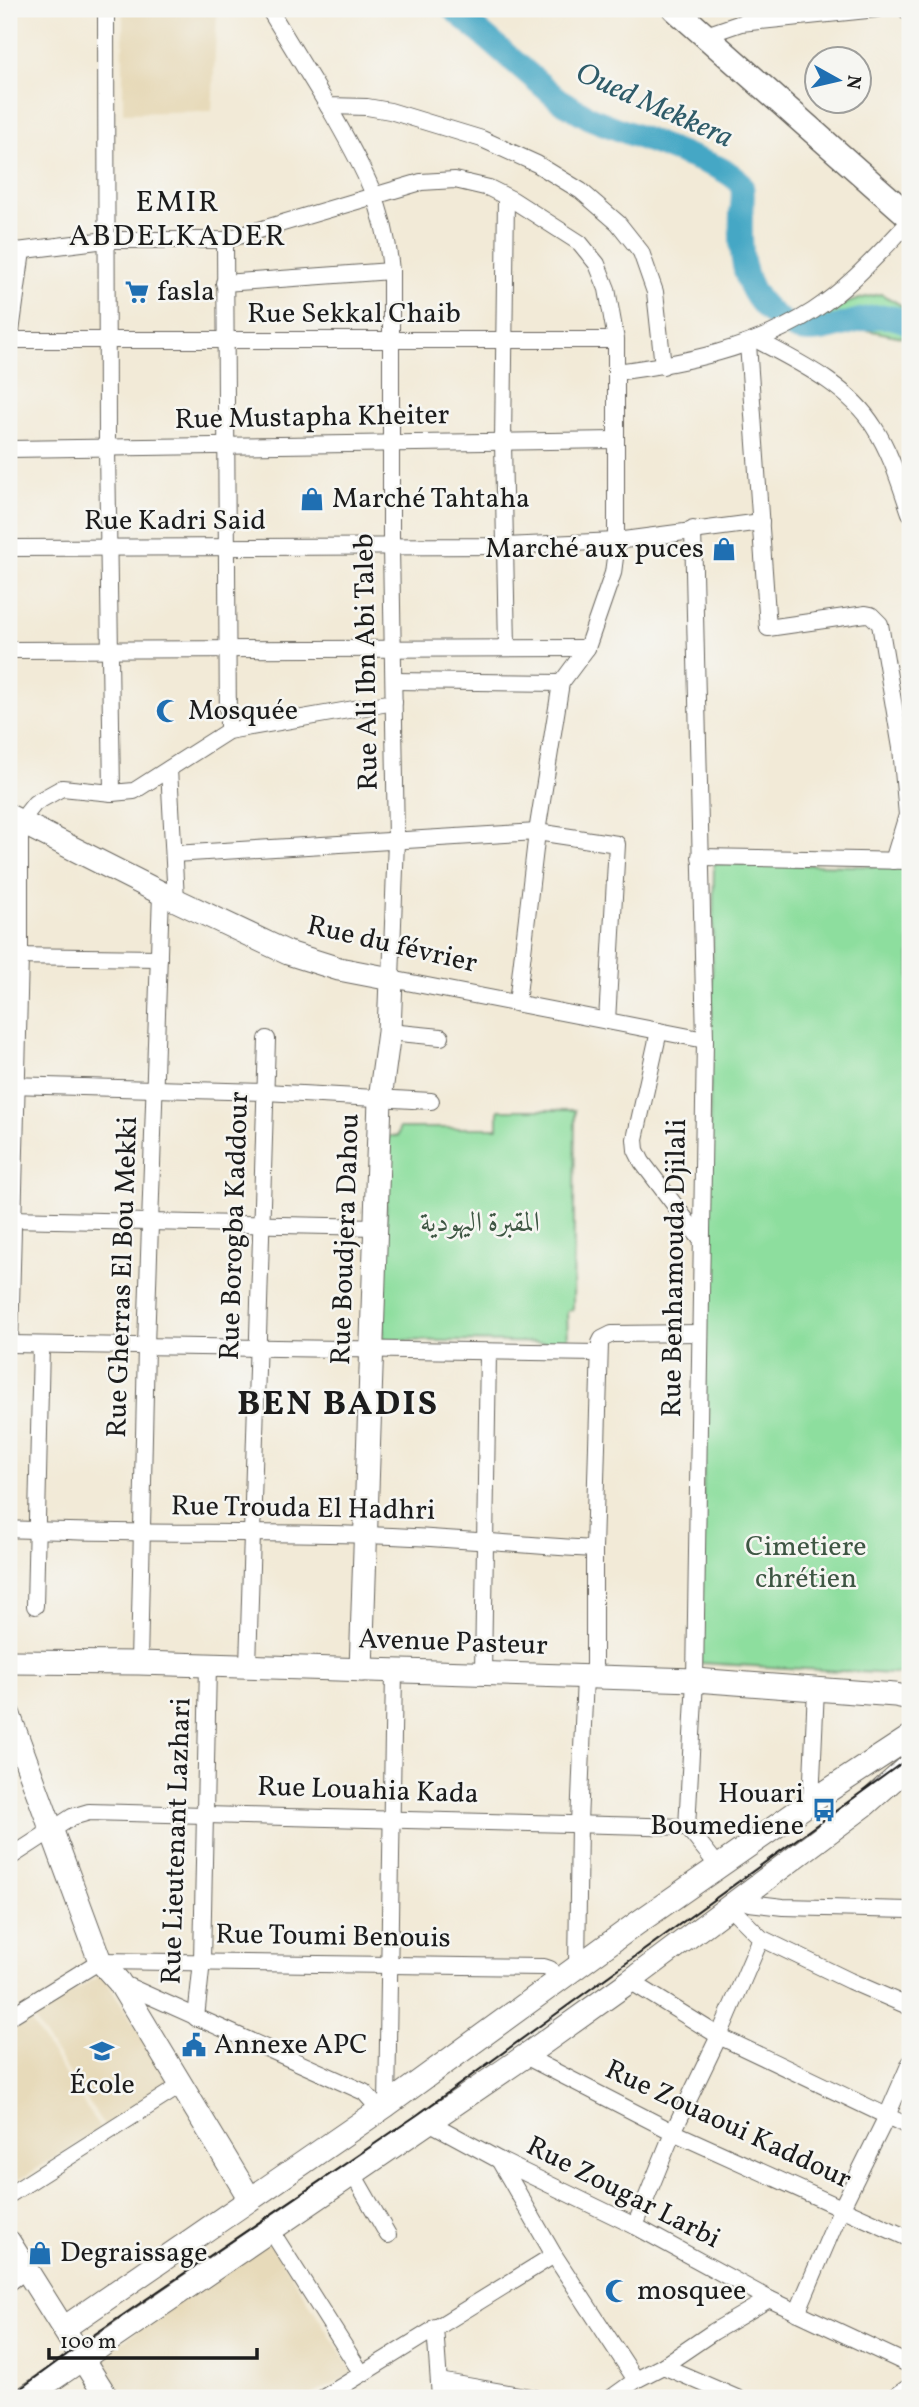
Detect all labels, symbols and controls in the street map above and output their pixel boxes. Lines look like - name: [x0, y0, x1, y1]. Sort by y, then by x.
- north arrow: [804, 46, 874, 116]
- water label: Oued Mekkera: [569, 53, 739, 159]
- text: N: [839, 73, 867, 91]
- district label: EMIR ABDELKADER: [69, 182, 287, 258]
- place label: fasla: [157, 273, 215, 312]
- supermarket icon: fasla: [123, 278, 151, 306]
- street label: Rue Sekkal Chaib: [247, 295, 461, 334]
- street label: Rue Mustapha Kheiter: [174, 396, 450, 440]
- place label: Marché Tahtaha: [332, 480, 530, 519]
- shop icon: Marché Tahtaha: [298, 485, 326, 513]
- street label: Rue Kadri Said: [84, 502, 266, 541]
- place label: Marché aux puces: [485, 530, 704, 569]
- street label: Rue Ali Ibn Abi Taleb: [345, 533, 389, 791]
- shop icon: Marché aux puces: [710, 535, 738, 563]
- place label: Mosquée: [188, 692, 298, 731]
- mosque icon: Mosquée: [154, 697, 182, 725]
- street label: Rue du février: [303, 906, 481, 984]
- street label: Rue Borogba Kaddour: [211, 1091, 259, 1361]
- street label: Rue Boudjera Dahou: [322, 1112, 370, 1366]
- street label: Rue Gherras El Bou Mekki: [98, 1116, 148, 1438]
- street label: Rue Benhamouda Djilali: [653, 1118, 697, 1418]
- park label: المقبرة اليهودية: [420, 1204, 540, 1243]
- district label: BEN BADIS: [237, 1381, 439, 1429]
- street label: Rue Trouda El Hadhri: [170, 1487, 436, 1531]
- park label: Cimetiere chrétien: [745, 1528, 867, 1599]
- street label: Avenue Pasteur: [358, 1620, 549, 1666]
- street label: Rue Lieutenant Lazhari: [153, 1697, 201, 1985]
- street label: Rue Louahia Kada: [257, 1768, 479, 1814]
- place label: Houari Boumediene: [650, 1775, 804, 1846]
- bus stop icon: Houari Boumediene: [810, 1796, 838, 1824]
- street label: Rue Toumi Benouis: [215, 1915, 451, 1959]
- place label: Annexe APC: [214, 2026, 368, 2065]
- public building icon: Annexe APC: [180, 2031, 208, 2059]
- school or university icon: École: [88, 2037, 116, 2065]
- street label: Rue Zouaoui Kaddour: [598, 2051, 858, 2199]
- place label: École: [69, 2066, 135, 2105]
- street label: Rue Zougar Larbi: [519, 2127, 727, 2259]
- place label: Degraissage: [60, 2234, 208, 2273]
- shop icon: Degraissage: [26, 2239, 54, 2267]
- place label: mosquee: [637, 2272, 746, 2311]
- mosque icon: mosquee: [603, 2277, 631, 2305]
- scale bar: [49, 2316, 257, 2360]
- text: 100 m: [60, 2328, 117, 2357]

